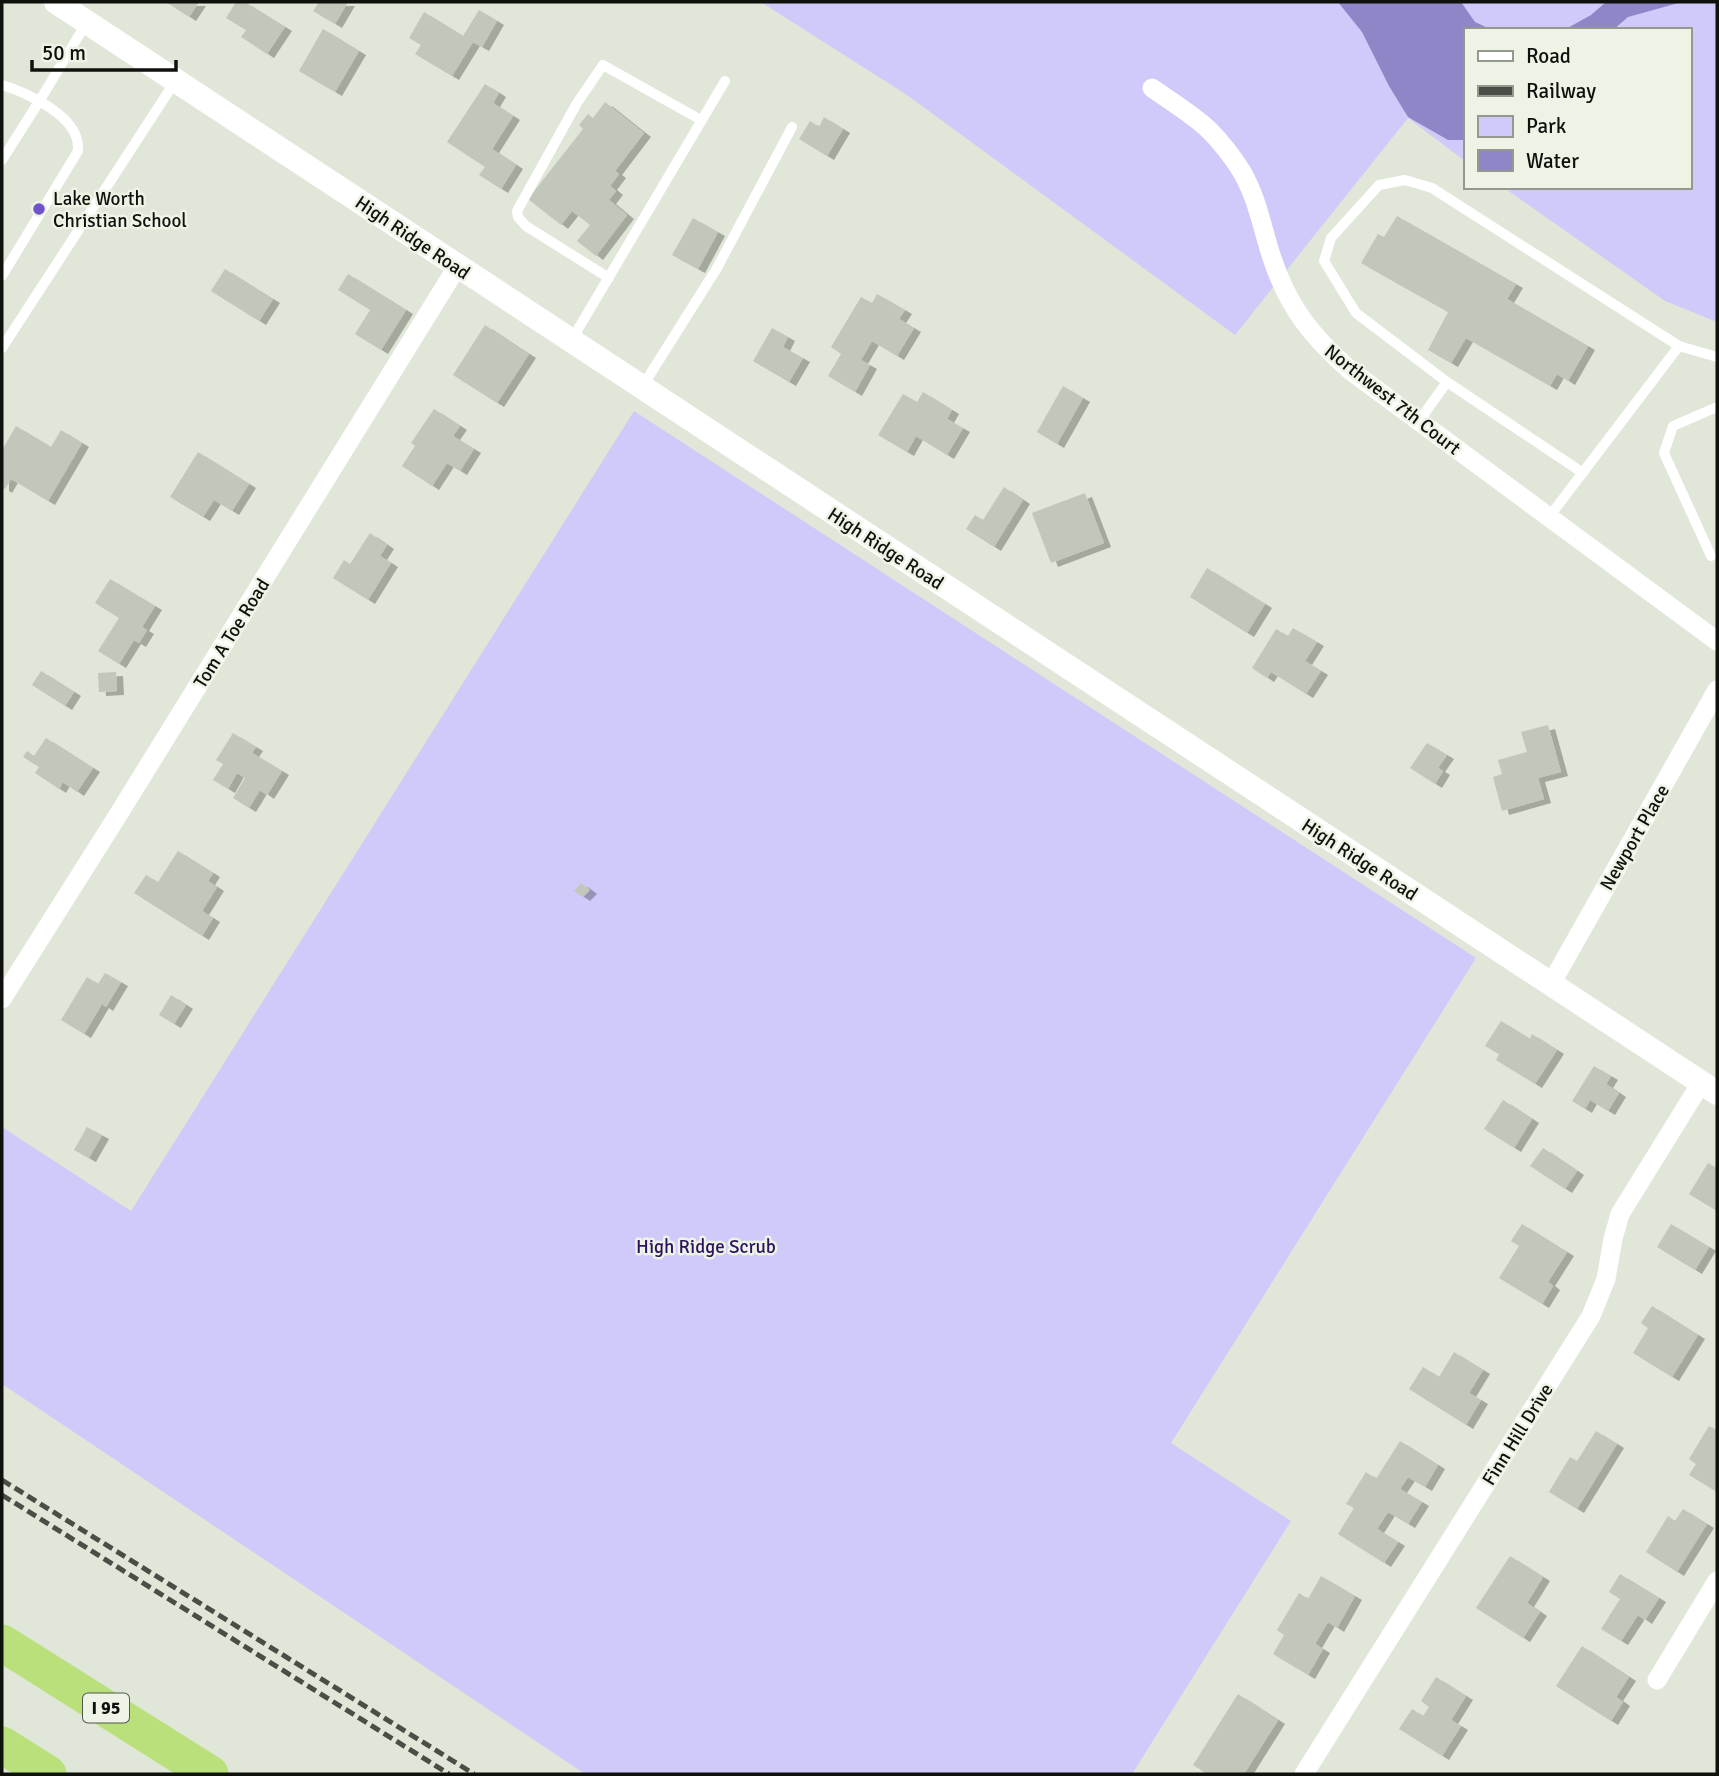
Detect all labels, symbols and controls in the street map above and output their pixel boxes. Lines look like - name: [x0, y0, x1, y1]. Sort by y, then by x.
- scale bar: [32, 28, 175, 72]
- legend: [1464, 28, 1691, 189]
- text: 50 m: [42, 40, 86, 66]
- text: Road: [1526, 43, 1571, 69]
- text: Railway: [1526, 78, 1596, 104]
- text: Park: [1526, 113, 1567, 139]
- text: Water: [1526, 148, 1579, 174]
- place label: Lake Worth Christian School: [53, 187, 187, 233]
- street label: High Ridge Road: [350, 191, 475, 285]
- marker: Lake Worth Christian School: [31, 201, 47, 217]
- street label: Northwest 7th Court: [1320, 339, 1465, 461]
- street label: High Ridge Road: [823, 502, 948, 595]
- street label: Tom A Toe Road: [189, 574, 275, 693]
- street label: Newport Place: [1595, 780, 1675, 895]
- street label: High Ridge Road: [1297, 813, 1422, 906]
- park label: High Ridge Scrub: [636, 1235, 776, 1259]
- street label: Finn Hill Drive: [1477, 1379, 1559, 1490]
- road number: I 95: [83, 1694, 129, 1722]

